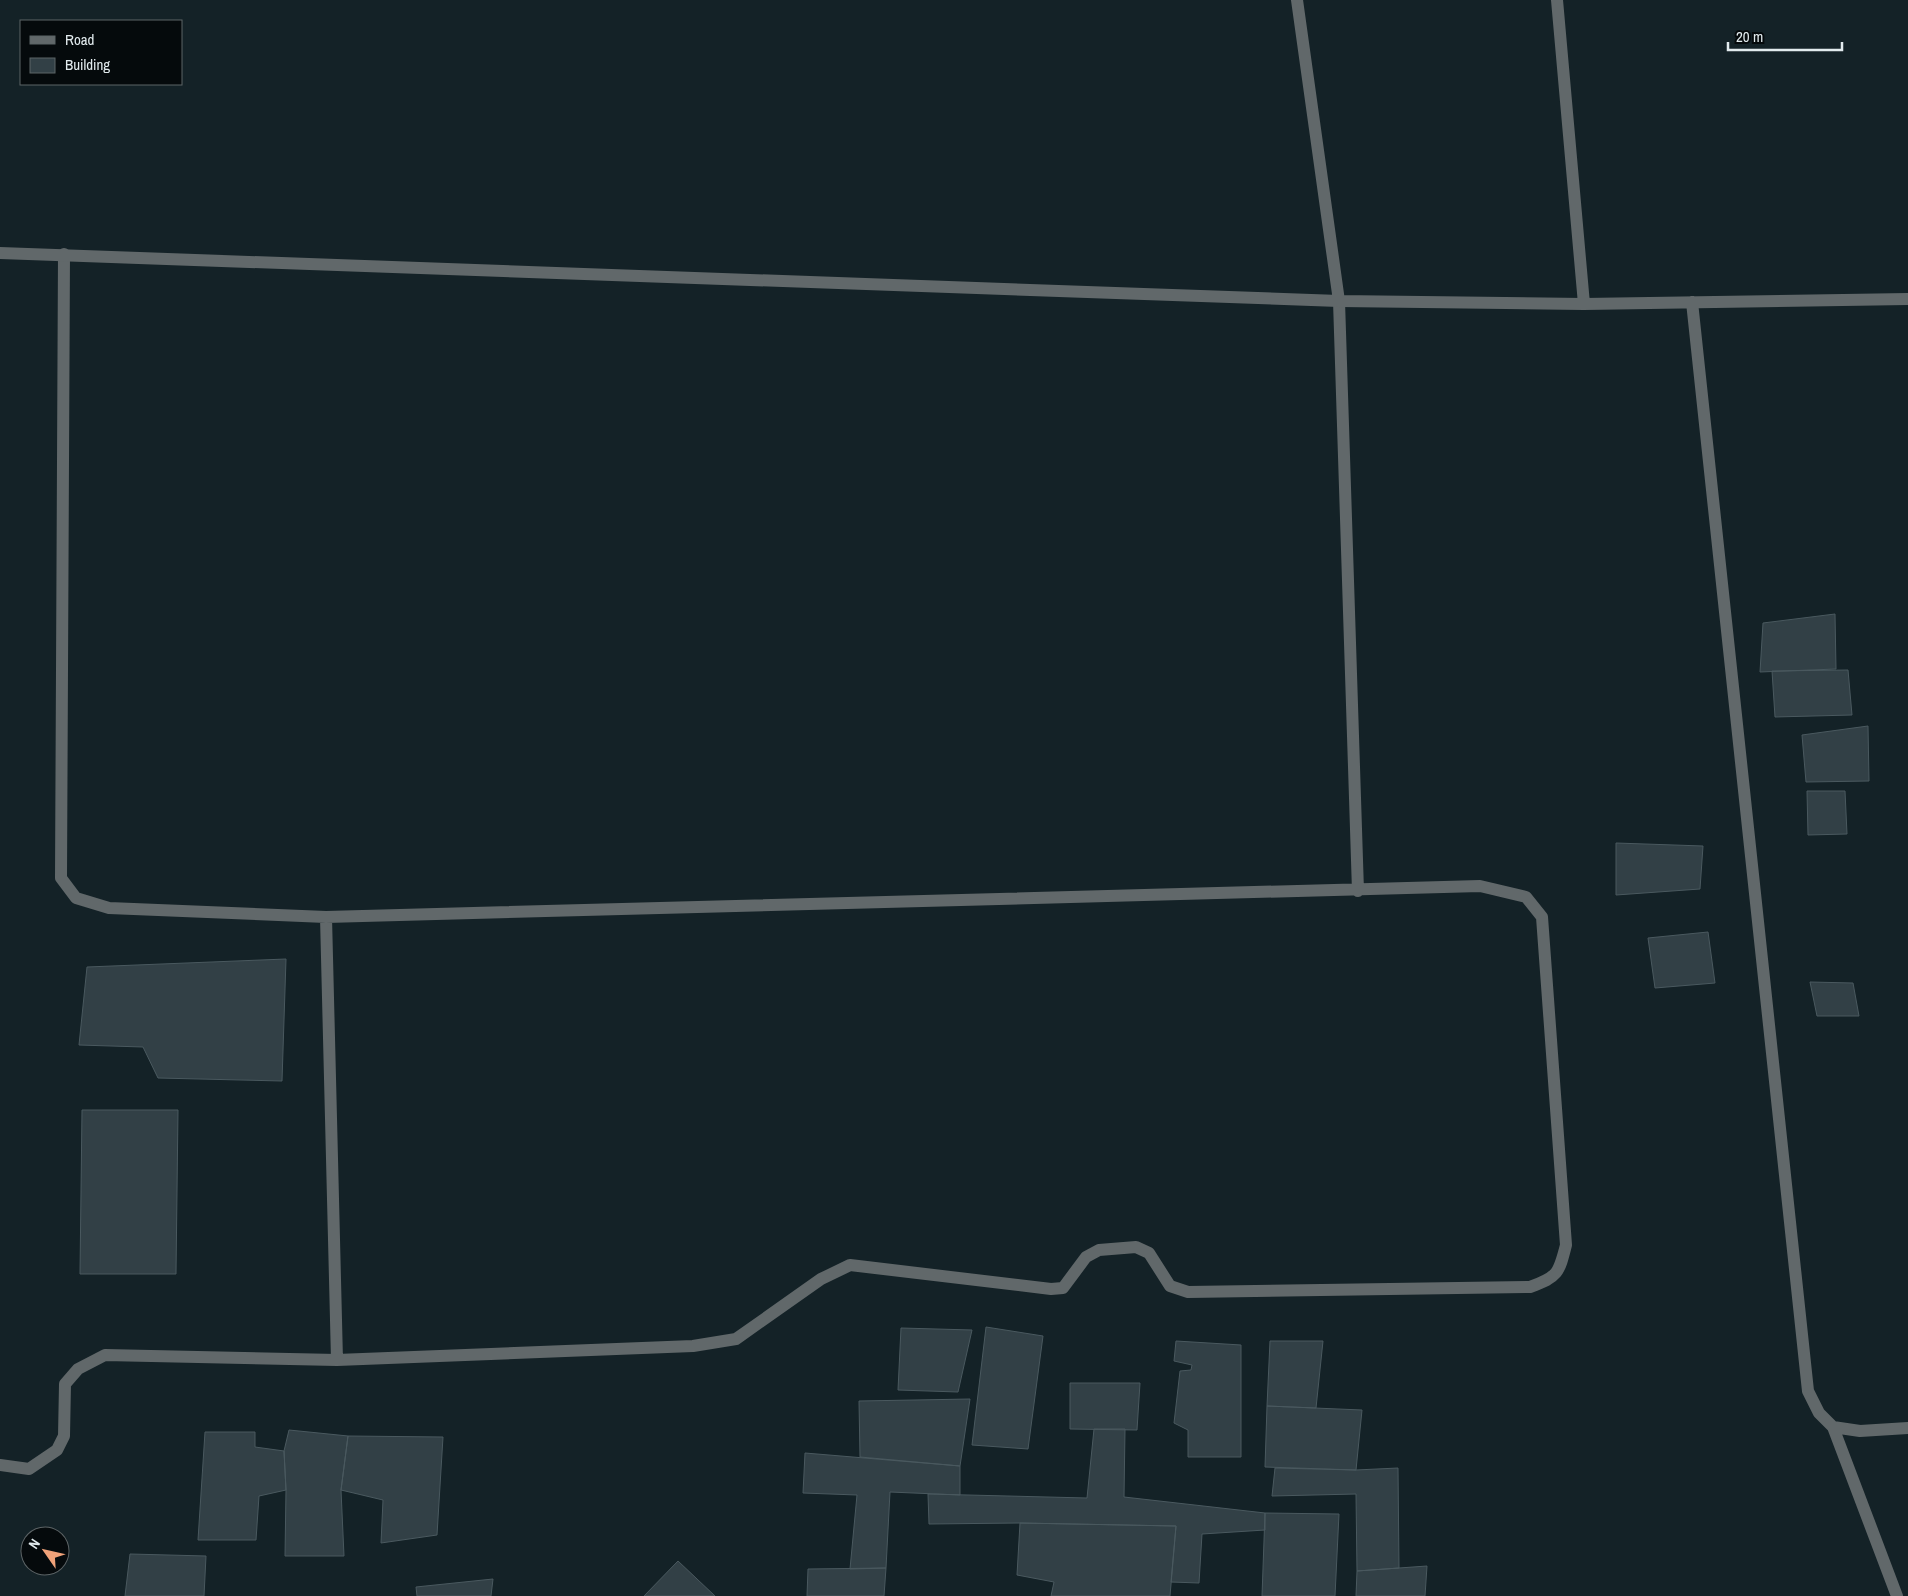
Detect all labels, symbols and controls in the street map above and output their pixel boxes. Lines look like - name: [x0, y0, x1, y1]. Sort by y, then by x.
- legend: [20, 20, 182, 85]
- scale bar: [1728, 20, 1842, 52]
- text: 20 m: [1736, 26, 1763, 47]
- text: Road: [65, 29, 94, 50]
- text: Building: [65, 54, 110, 75]
- north arrow: [20, 1526, 70, 1576]
- text: N: [24, 1535, 44, 1552]

